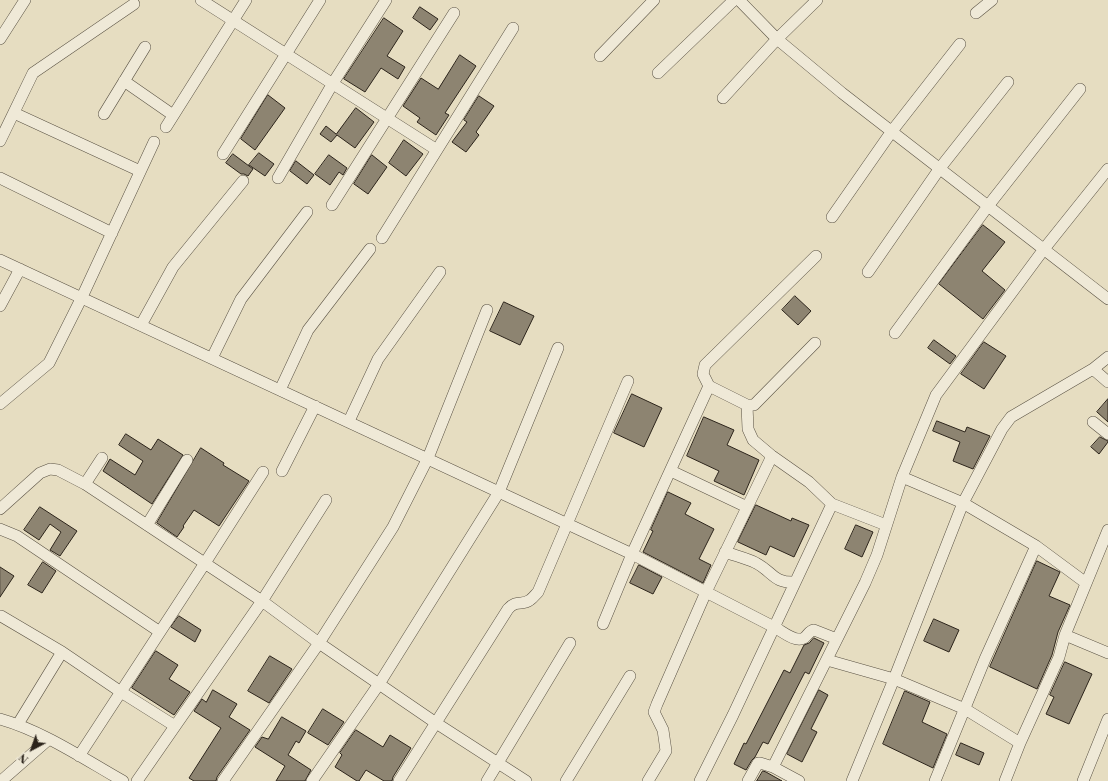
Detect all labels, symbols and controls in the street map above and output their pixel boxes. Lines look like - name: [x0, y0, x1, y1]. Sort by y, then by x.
- north arrow: [12, 729, 52, 769]
- text: N: [16, 750, 32, 766]

